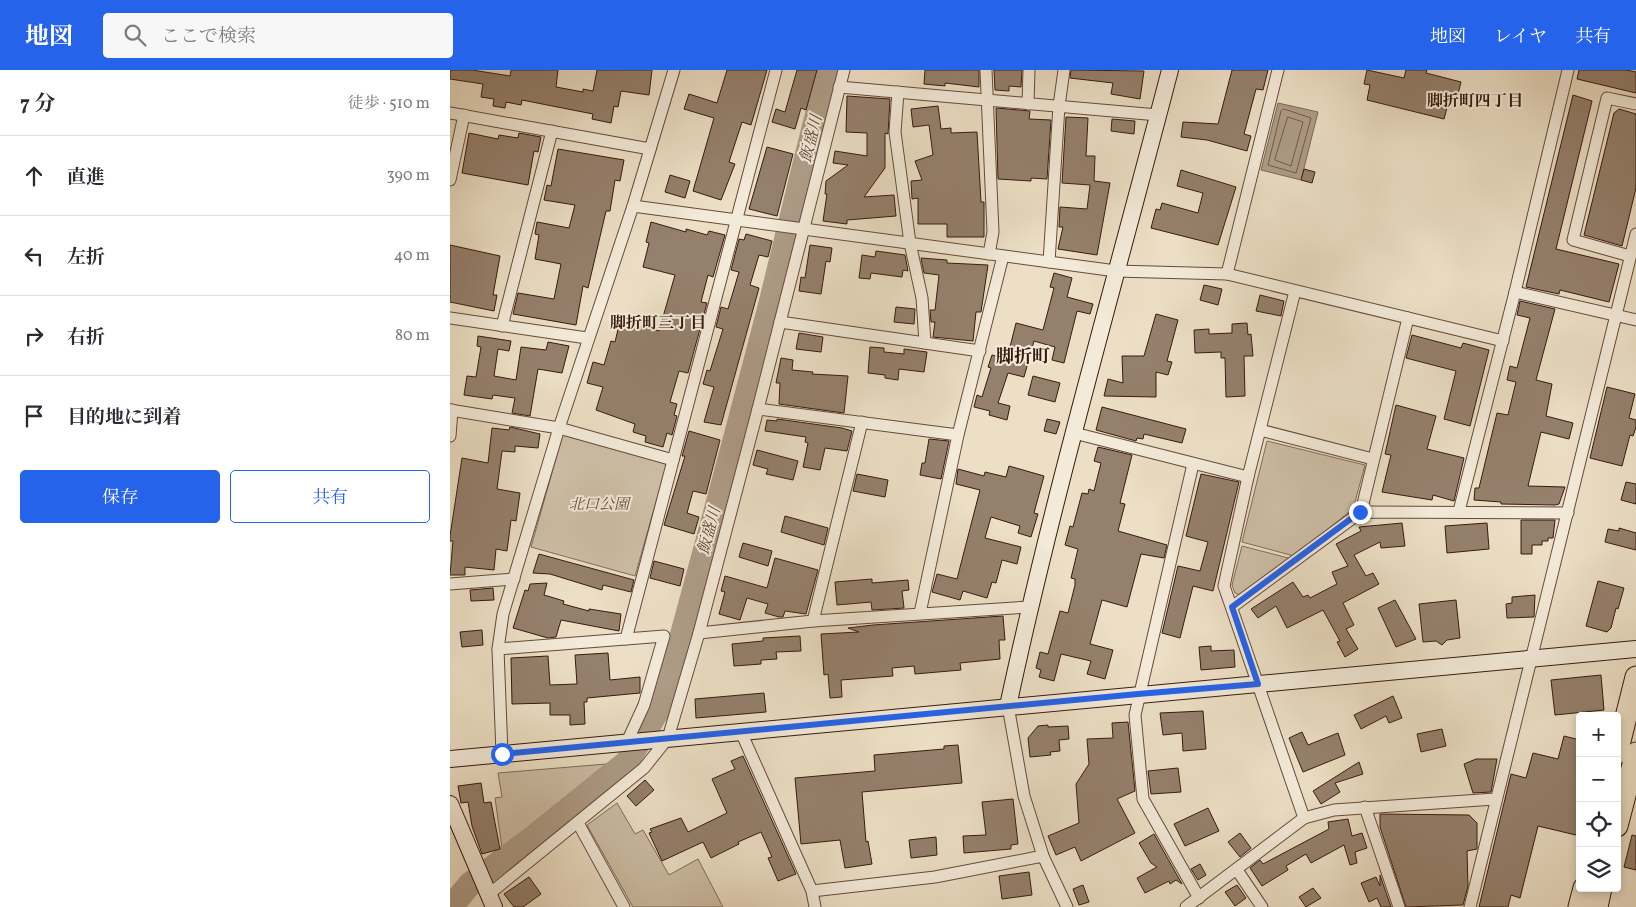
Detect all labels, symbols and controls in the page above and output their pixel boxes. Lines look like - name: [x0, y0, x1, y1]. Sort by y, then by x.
- search box: [103, 13, 453, 58]
- text: 地図: [25, 21, 73, 55]
- icon: search: [121, 21, 149, 49]
- text: ここで検索: [161, 24, 256, 50]
- text: 地図: [1430, 25, 1466, 50]
- text: レイヤ: [1494, 25, 1547, 50]
- text: 共有: [1575, 25, 1611, 50]
- text: 7 分: [20, 90, 55, 119]
- district label: 脚折町四丁目: [1427, 91, 1523, 113]
- text: 徒歩 · 510 m: [348, 93, 430, 115]
- water label: 飯盛川: [796, 111, 829, 165]
- icon: ahead: [20, 162, 48, 190]
- text: 直進: [67, 165, 105, 191]
- text: 390 m: [387, 165, 430, 187]
- icon: left: [20, 242, 48, 270]
- text: 左折: [67, 245, 105, 271]
- text: 40 m: [394, 245, 430, 267]
- district label: 脚折町三丁目: [610, 313, 706, 335]
- icon: right: [20, 322, 48, 350]
- text: 右折: [67, 325, 105, 351]
- text: 80 m: [395, 325, 430, 347]
- district label: 脚折町: [996, 345, 1050, 370]
- icon: arrive: [20, 402, 48, 430]
- text: 目的地に到着: [67, 405, 181, 431]
- button: 保存: [20, 470, 220, 523]
- button: 共有: [230, 470, 430, 523]
- park label: 北口公園: [569, 495, 632, 516]
- route end: [1349, 501, 1372, 524]
- water label: 飯盛川: [693, 503, 727, 557]
- map controls: [1576, 712, 1621, 892]
- button: +: [1576, 712, 1621, 757]
- route start: [491, 743, 514, 766]
- button: −: [1576, 757, 1621, 802]
- button: locate: [1576, 802, 1621, 847]
- button: layers: [1576, 847, 1621, 892]

